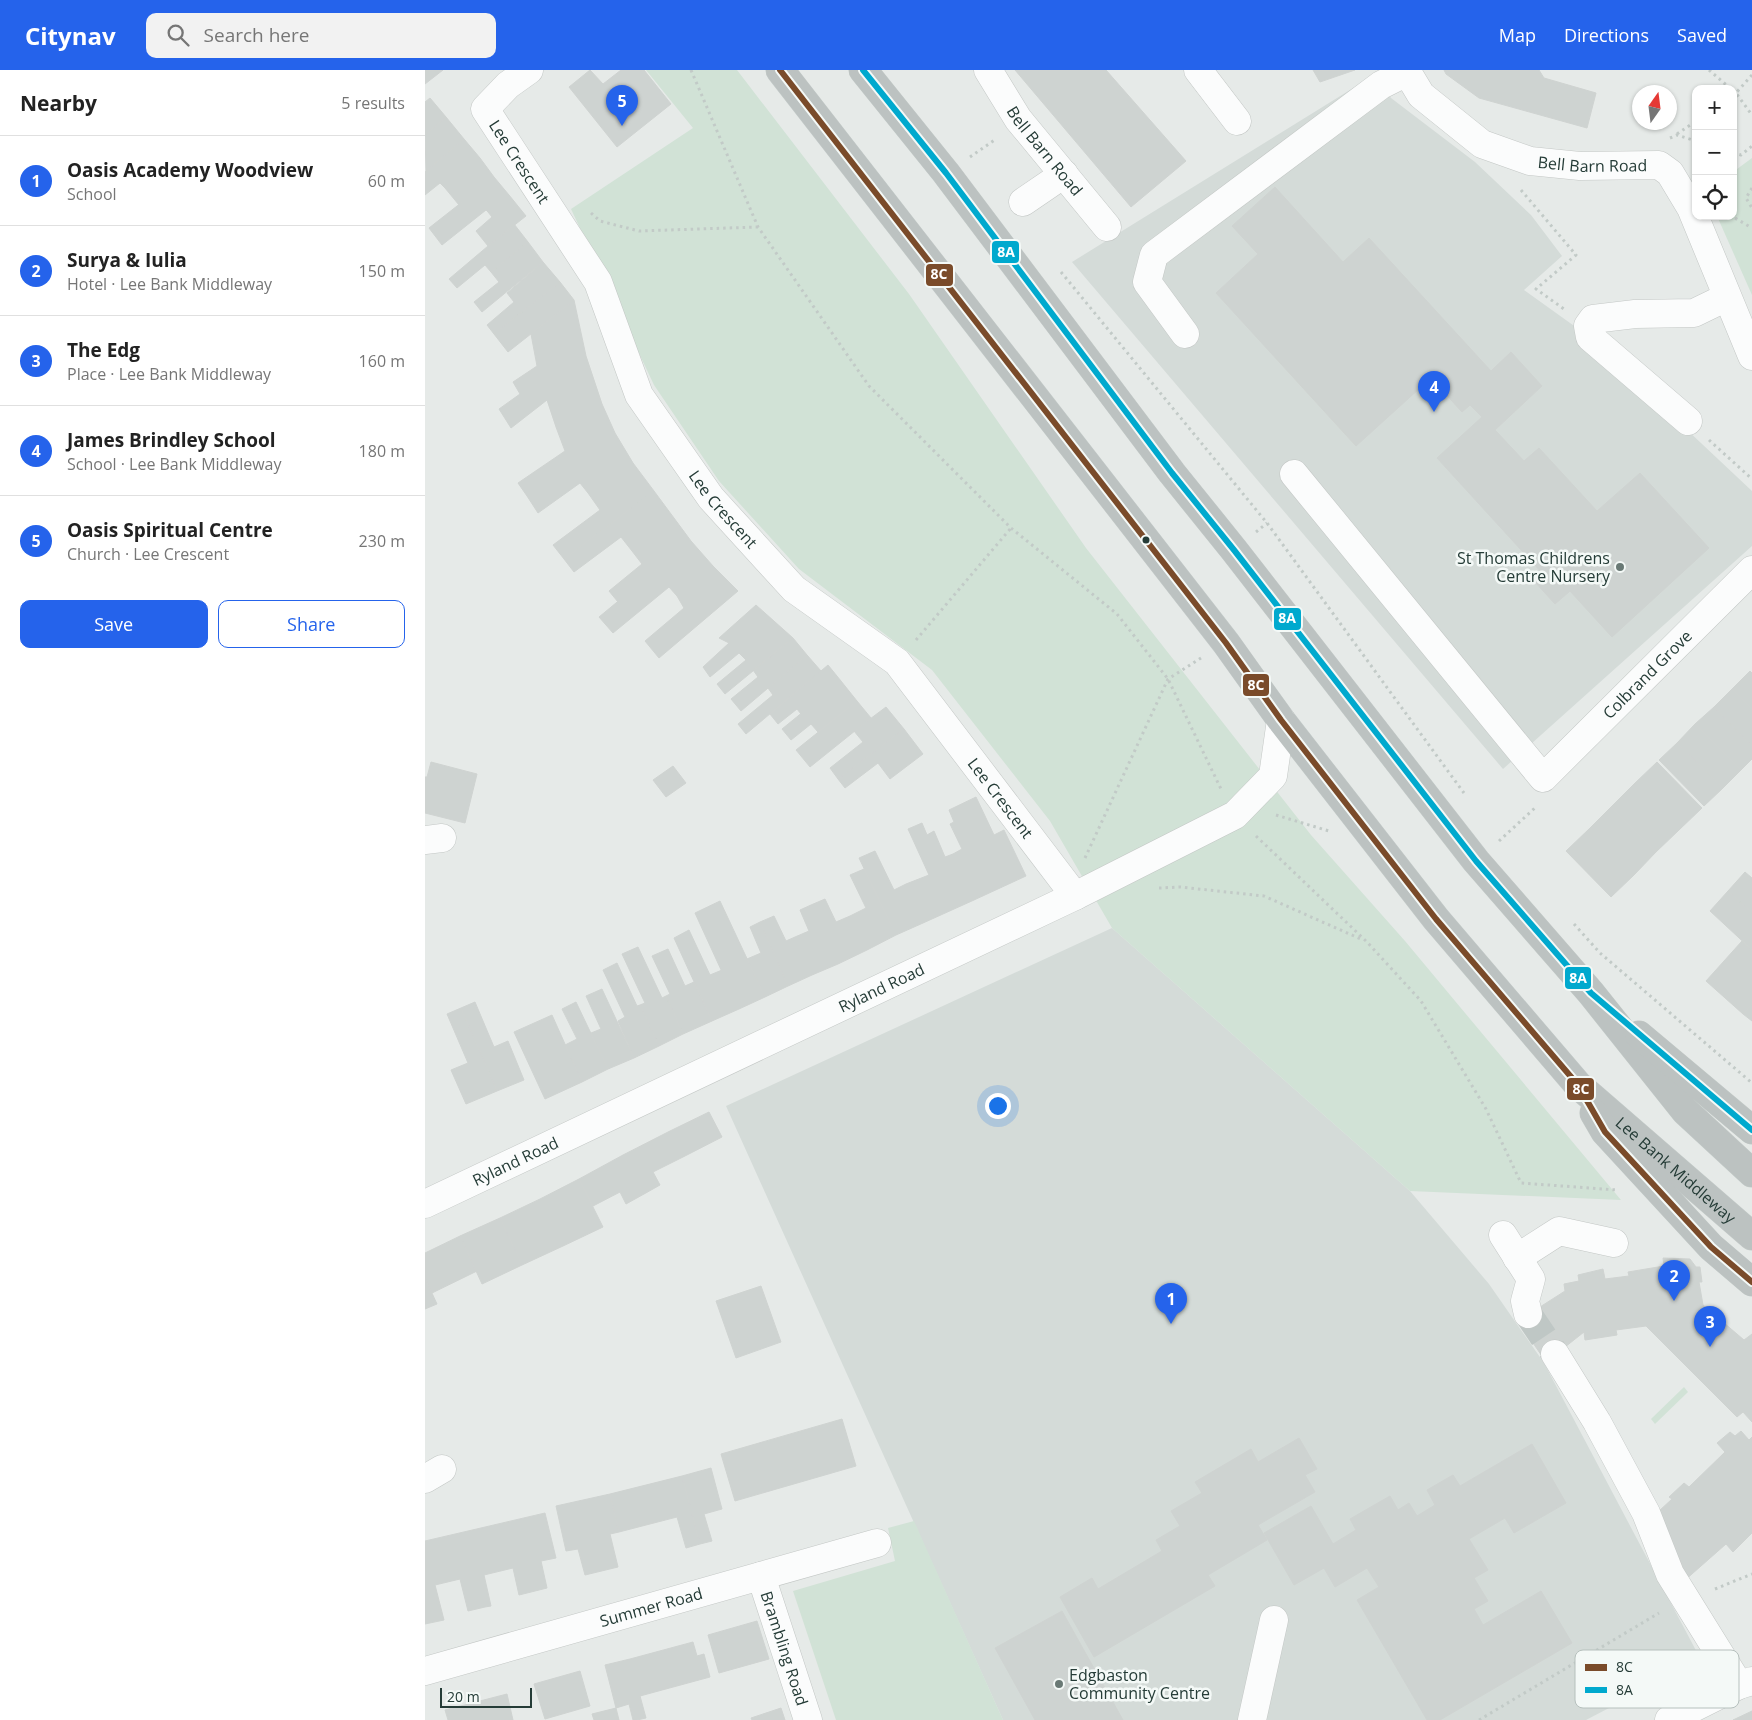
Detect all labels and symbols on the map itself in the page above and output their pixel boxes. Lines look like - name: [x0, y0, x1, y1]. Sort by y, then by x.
- pin: 5: [606, 85, 638, 126]
- north arrow: [1632, 85, 1677, 130]
- street label: Bell Barn Road: [1002, 102, 1088, 200]
- street label: Lee Crescent: [484, 116, 555, 208]
- street label: Bell Barn Road: [1537, 151, 1647, 177]
- line badge: 8A: [991, 240, 1020, 264]
- text: 8A: [997, 242, 1015, 261]
- line badge: 8C: [925, 263, 954, 287]
- text: 8C: [931, 264, 948, 283]
- pin: 4: [1418, 371, 1450, 412]
- street label: Lee Crescent: [684, 466, 763, 553]
- unlabelled marker: [1141, 535, 1151, 545]
- place label: St Thomas Childrens Centre Nursery: [1457, 547, 1611, 587]
- marker: St Thomas Childrens Centre Nursery: [1614, 561, 1626, 573]
- line badge: 8A: [1273, 607, 1302, 631]
- text: 8A: [1278, 608, 1296, 627]
- street label: Colbrand Grove: [1598, 625, 1697, 724]
- line badge: 8C: [1242, 673, 1270, 697]
- text: 8C: [1248, 675, 1265, 694]
- street label: Lee Crescent: [963, 753, 1039, 843]
- street label: Ryland Road: [835, 958, 928, 1018]
- line badge: 8A: [1564, 966, 1592, 990]
- text: 8A: [1569, 968, 1587, 987]
- line badge: 8C: [1566, 1077, 1595, 1101]
- text: 8C: [1573, 1079, 1590, 1098]
- your location: [985, 1093, 1011, 1119]
- street label: Lee Bank Middleway: [1611, 1112, 1741, 1229]
- street label: Ryland Road: [469, 1131, 562, 1191]
- pin: 2: [1658, 1260, 1690, 1301]
- pin: 1: [1155, 1283, 1187, 1324]
- pin: 3: [1694, 1306, 1726, 1347]
- street label: Summer Road: [597, 1582, 705, 1632]
- street label: Brambling Road: [756, 1588, 814, 1708]
- legend: [1575, 1650, 1739, 1708]
- text: 8C: [1616, 1657, 1633, 1676]
- place label: Edgbaston Community Centre: [1069, 1664, 1210, 1704]
- marker: Edgbaston Community Centre: [1053, 1678, 1065, 1690]
- text: 8A: [1616, 1680, 1633, 1699]
- scale bar: [440, 1685, 533, 1708]

